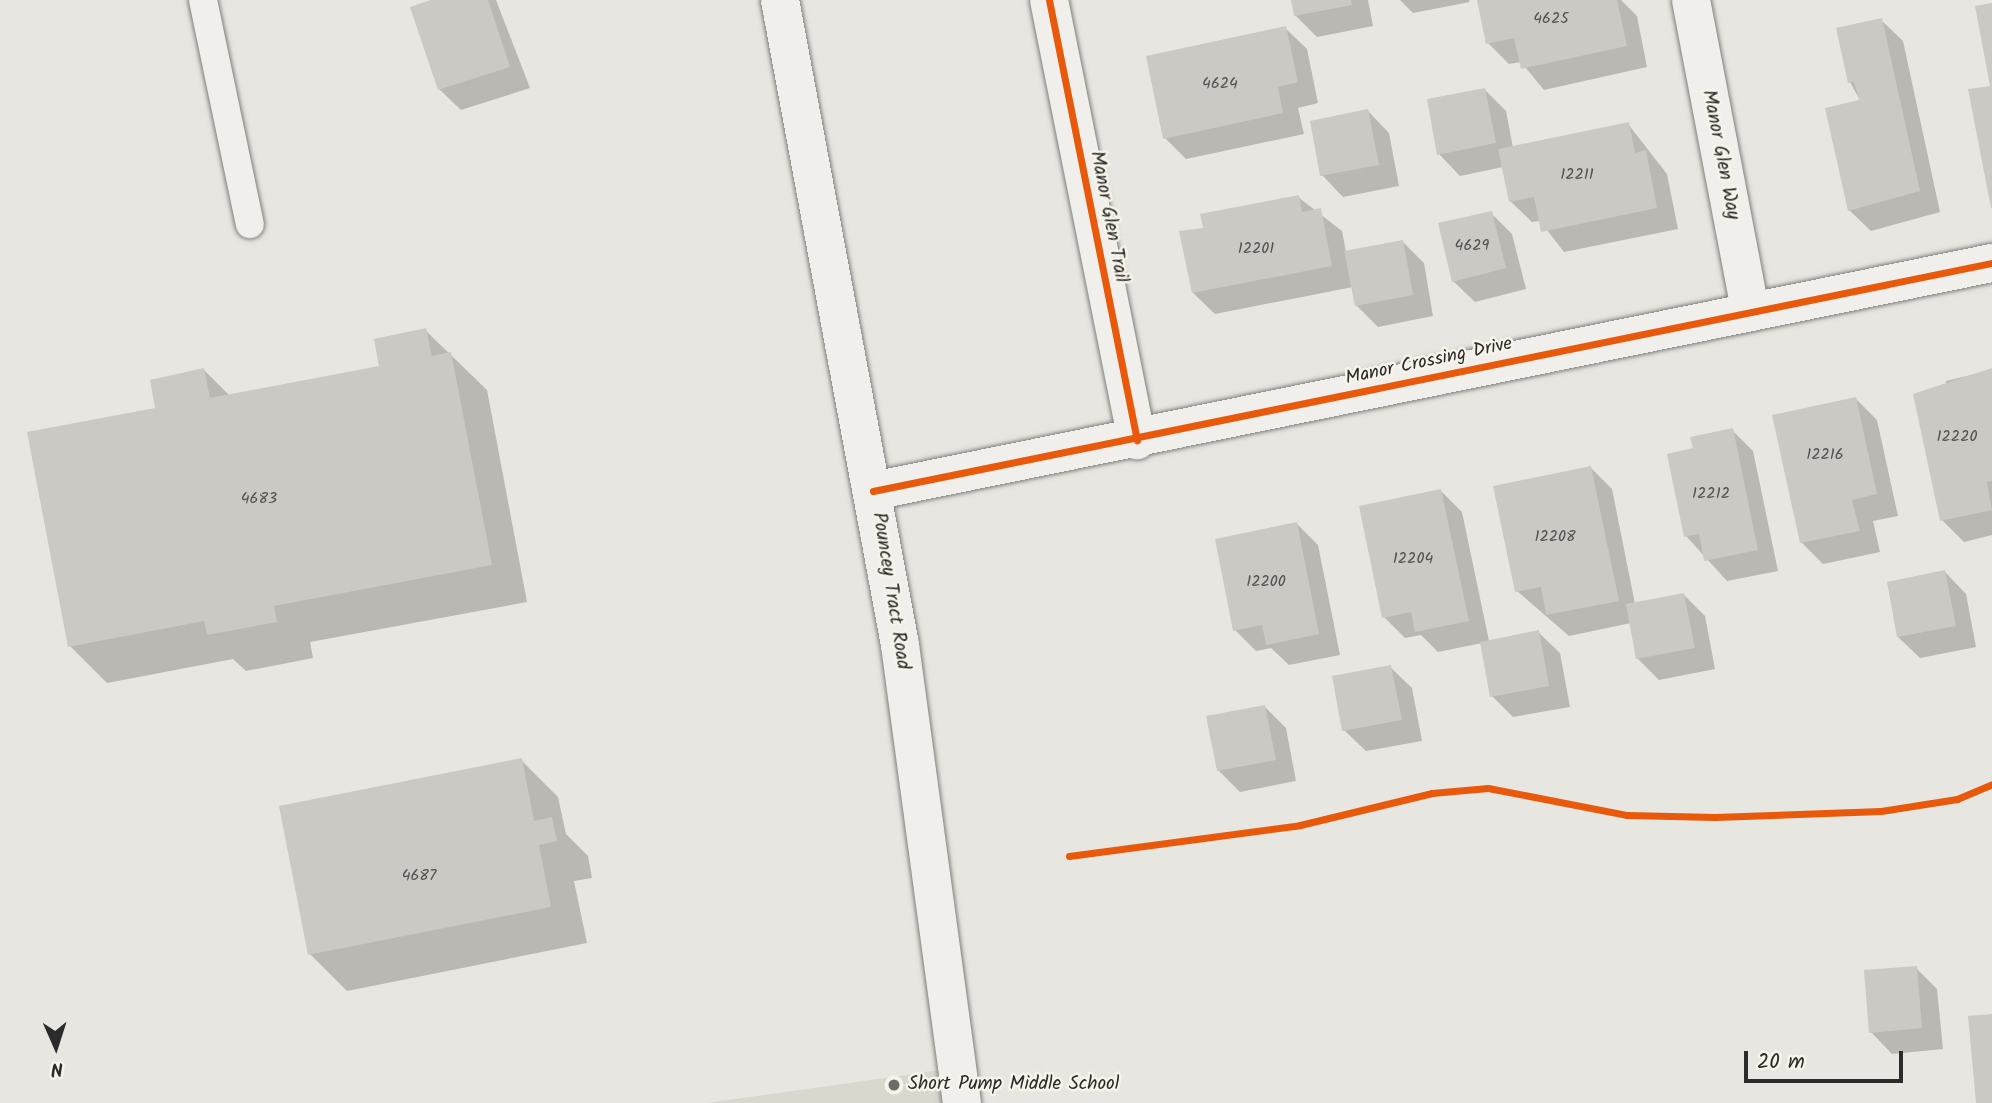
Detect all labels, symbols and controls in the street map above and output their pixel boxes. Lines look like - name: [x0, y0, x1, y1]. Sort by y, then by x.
- house number: 4625: [1533, 9, 1569, 29]
- house number: 4624: [1202, 74, 1238, 94]
- street label: Manor Glen Way: [1696, 88, 1744, 222]
- street label: Manor Glen Trail: [1084, 149, 1132, 285]
- house number: 12211: [1560, 165, 1594, 185]
- house number: 4629: [1455, 236, 1489, 256]
- house number: 12201: [1238, 239, 1274, 259]
- street label: Manor Crossing Drive: [1344, 333, 1514, 391]
- house number: 12220: [1937, 427, 1977, 447]
- house number: 12216: [1806, 445, 1844, 465]
- house number: 12212: [1692, 484, 1730, 504]
- house number: 4683: [241, 489, 277, 509]
- street label: Pouncey Tract Road: [866, 511, 914, 671]
- house number: 12208: [1534, 527, 1576, 547]
- house number: 12204: [1393, 549, 1433, 569]
- house number: 12200: [1246, 572, 1286, 592]
- house number: 4687: [402, 866, 436, 886]
- north arrow: [21, 1012, 91, 1082]
- scale bar: [1747, 1036, 1906, 1080]
- text: 20 m: [1757, 1046, 1805, 1079]
- text: N: [50, 1053, 64, 1083]
- place label: Short Pump Middle School: [908, 1074, 1119, 1096]
- marker: Short Pump Middle School: [886, 1077, 902, 1093]

